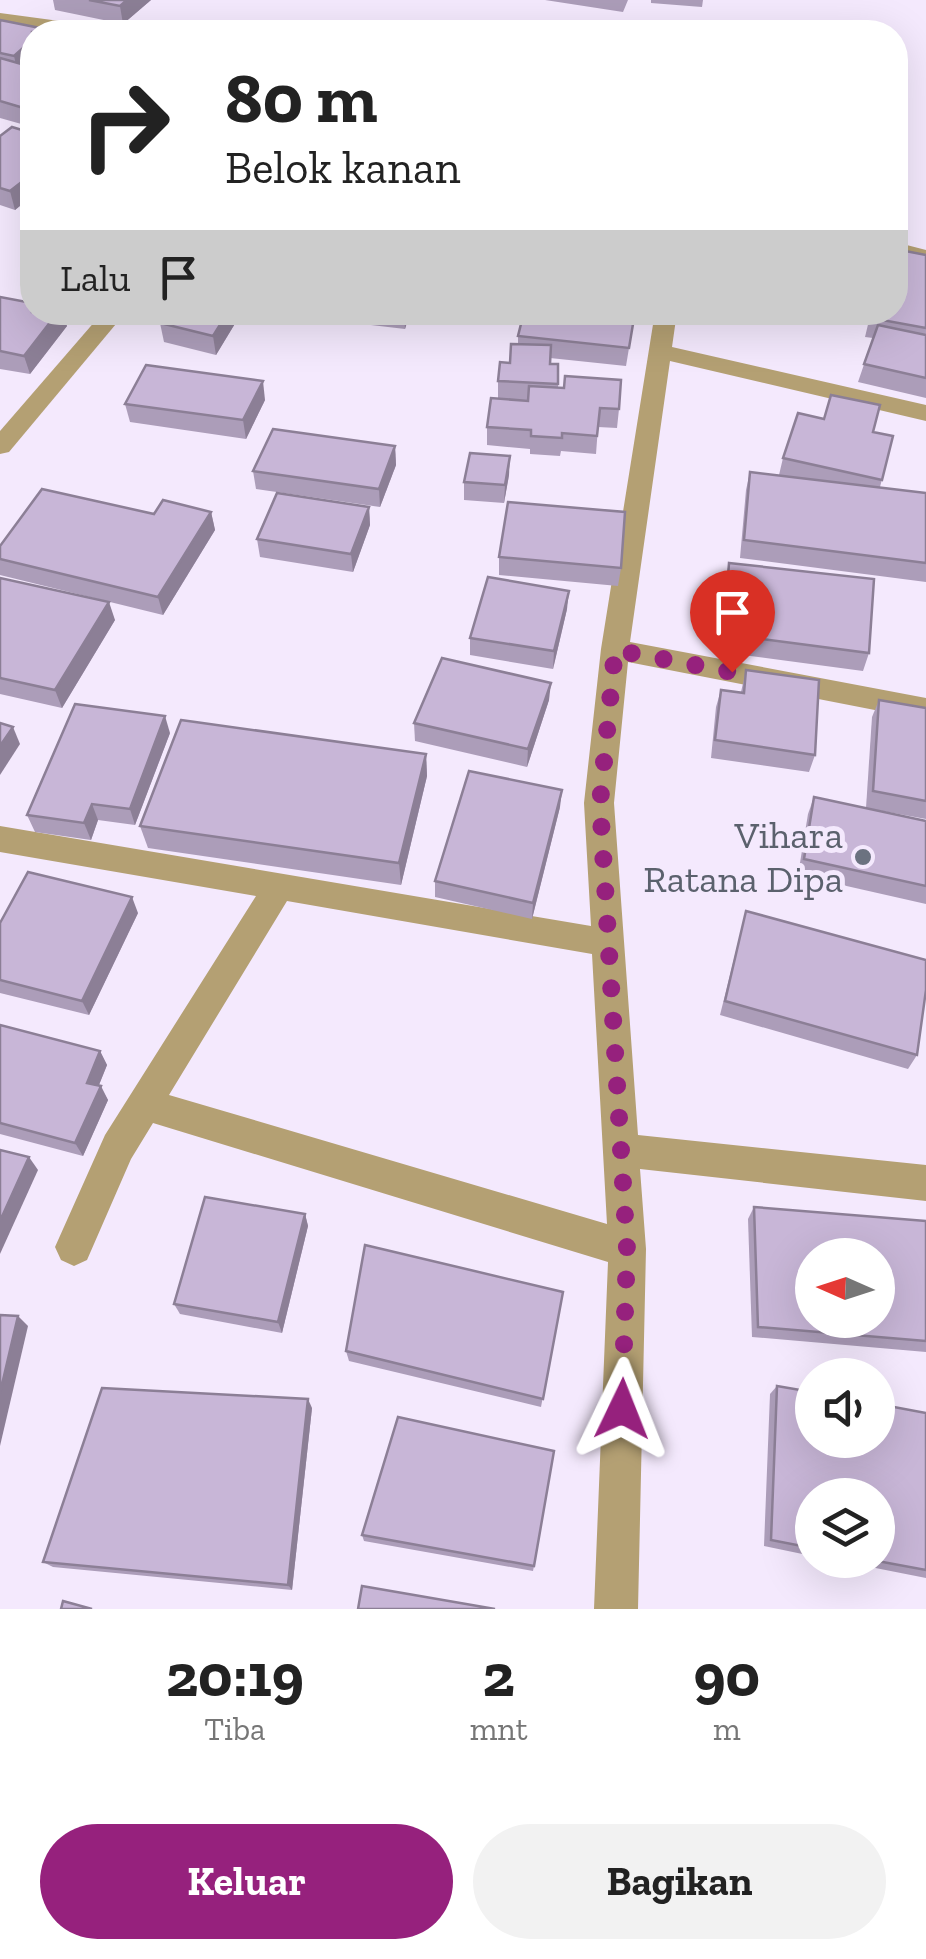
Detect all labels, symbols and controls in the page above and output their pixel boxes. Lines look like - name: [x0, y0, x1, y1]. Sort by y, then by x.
- text: 80 m: [225, 56, 377, 140]
- icon: right: [60, 60, 190, 190]
- text: Belok kanan: [225, 141, 460, 195]
- icon: arrive: [151, 250, 206, 305]
- text: Lalu: [60, 255, 131, 301]
- pin: [690, 570, 775, 673]
- icon: arrive: [705, 585, 760, 640]
- place label: Vihara Ratana Dipa: [643, 812, 843, 902]
- marker: Vihara Ratana Dipa: [852, 846, 874, 868]
- north arrow: [795, 1238, 895, 1338]
- map controls: [795, 1238, 895, 1578]
- position arrow: [570, 1357, 674, 1461]
- button: sound: [795, 1358, 895, 1458]
- button: layers: [795, 1478, 895, 1578]
- text: 20:19: [166, 1639, 304, 1711]
- text: 2: [483, 1639, 515, 1711]
- text: 90: [693, 1639, 760, 1711]
- text: Tiba: [204, 1710, 266, 1748]
- text: mnt: [470, 1710, 528, 1748]
- text: m: [713, 1710, 741, 1748]
- button: Keluar: [40, 1824, 453, 1939]
- button: Bagikan: [473, 1824, 886, 1939]

